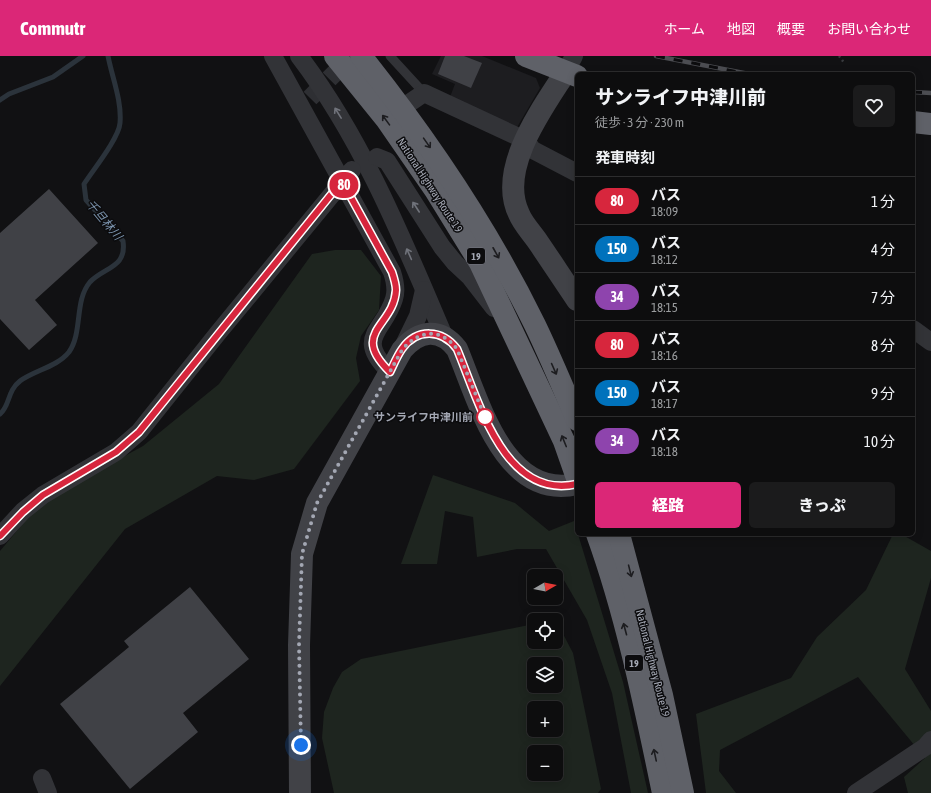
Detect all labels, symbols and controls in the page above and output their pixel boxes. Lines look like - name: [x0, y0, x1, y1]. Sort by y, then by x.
- text: Commutr: [20, 17, 85, 39]
- text: ホーム: [663, 21, 705, 37]
- text: 地図: [727, 21, 755, 37]
- text: 概要: [777, 21, 805, 37]
- text: お問い合わせ: [827, 21, 911, 37]
- button: heart: [853, 85, 895, 127]
- text: サンライフ中津川前: [595, 86, 766, 108]
- one-way arrow: [334, 108, 342, 119]
- one-way arrow: [382, 114, 390, 125]
- text: 徒歩 · 3 分 · 230 m: [595, 115, 684, 130]
- street label: National Highway Route 19: [395, 136, 465, 234]
- one-way arrow: [423, 137, 431, 148]
- text: 発車時刻: [595, 149, 655, 166]
- line badge: 80: [326, 172, 362, 198]
- text: 80: [337, 177, 351, 193]
- text: バス: [651, 186, 681, 203]
- text: 80: [610, 193, 624, 209]
- text: 1 分: [871, 193, 895, 210]
- water label: 千旦林川: [83, 197, 126, 244]
- one-way arrow: [412, 201, 420, 213]
- text: 18:09: [651, 204, 678, 219]
- text: バス: [651, 234, 681, 251]
- text: 150: [607, 241, 627, 257]
- text: 4 分: [871, 241, 895, 258]
- one-way arrow: [493, 247, 500, 259]
- road number: 19: [467, 248, 485, 264]
- one-way arrow: [404, 249, 412, 261]
- text: 18:12: [651, 252, 678, 267]
- text: バス: [651, 282, 681, 299]
- text: 34: [610, 289, 624, 305]
- text: 7 分: [871, 289, 895, 306]
- text: 18:15: [651, 300, 678, 315]
- text: バス: [651, 330, 681, 347]
- text: 80: [610, 337, 624, 353]
- text: 8 分: [871, 337, 895, 354]
- text: 18:16: [651, 348, 678, 363]
- one-way arrow: [551, 362, 559, 374]
- text: バス: [651, 378, 681, 395]
- text: 150: [607, 385, 627, 401]
- text: 9 分: [871, 385, 895, 402]
- text: 18:17: [651, 396, 678, 411]
- marker: サンライフ中津川前: [476, 408, 494, 426]
- place label: サンライフ中津川前: [374, 411, 473, 423]
- text: バス: [651, 426, 681, 443]
- text: 34: [610, 433, 624, 449]
- text: 10 分: [864, 433, 895, 450]
- one-way arrow: [559, 436, 567, 448]
- text: 18:18: [651, 444, 678, 459]
- button: 経路: [595, 482, 741, 528]
- button: きっぷ: [749, 482, 895, 528]
- one-way arrow: [627, 565, 634, 578]
- north arrow: [527, 569, 563, 605]
- map controls: [527, 569, 563, 781]
- street label: National Highway Route 19: [634, 608, 672, 718]
- button: locate: [527, 613, 563, 649]
- one-way arrow: [620, 622, 628, 635]
- road number: 19: [625, 655, 643, 671]
- button: layers: [527, 657, 563, 693]
- button: +: [527, 701, 563, 737]
- your location: [291, 735, 311, 755]
- button: −: [527, 745, 563, 781]
- one-way arrow: [651, 749, 659, 762]

